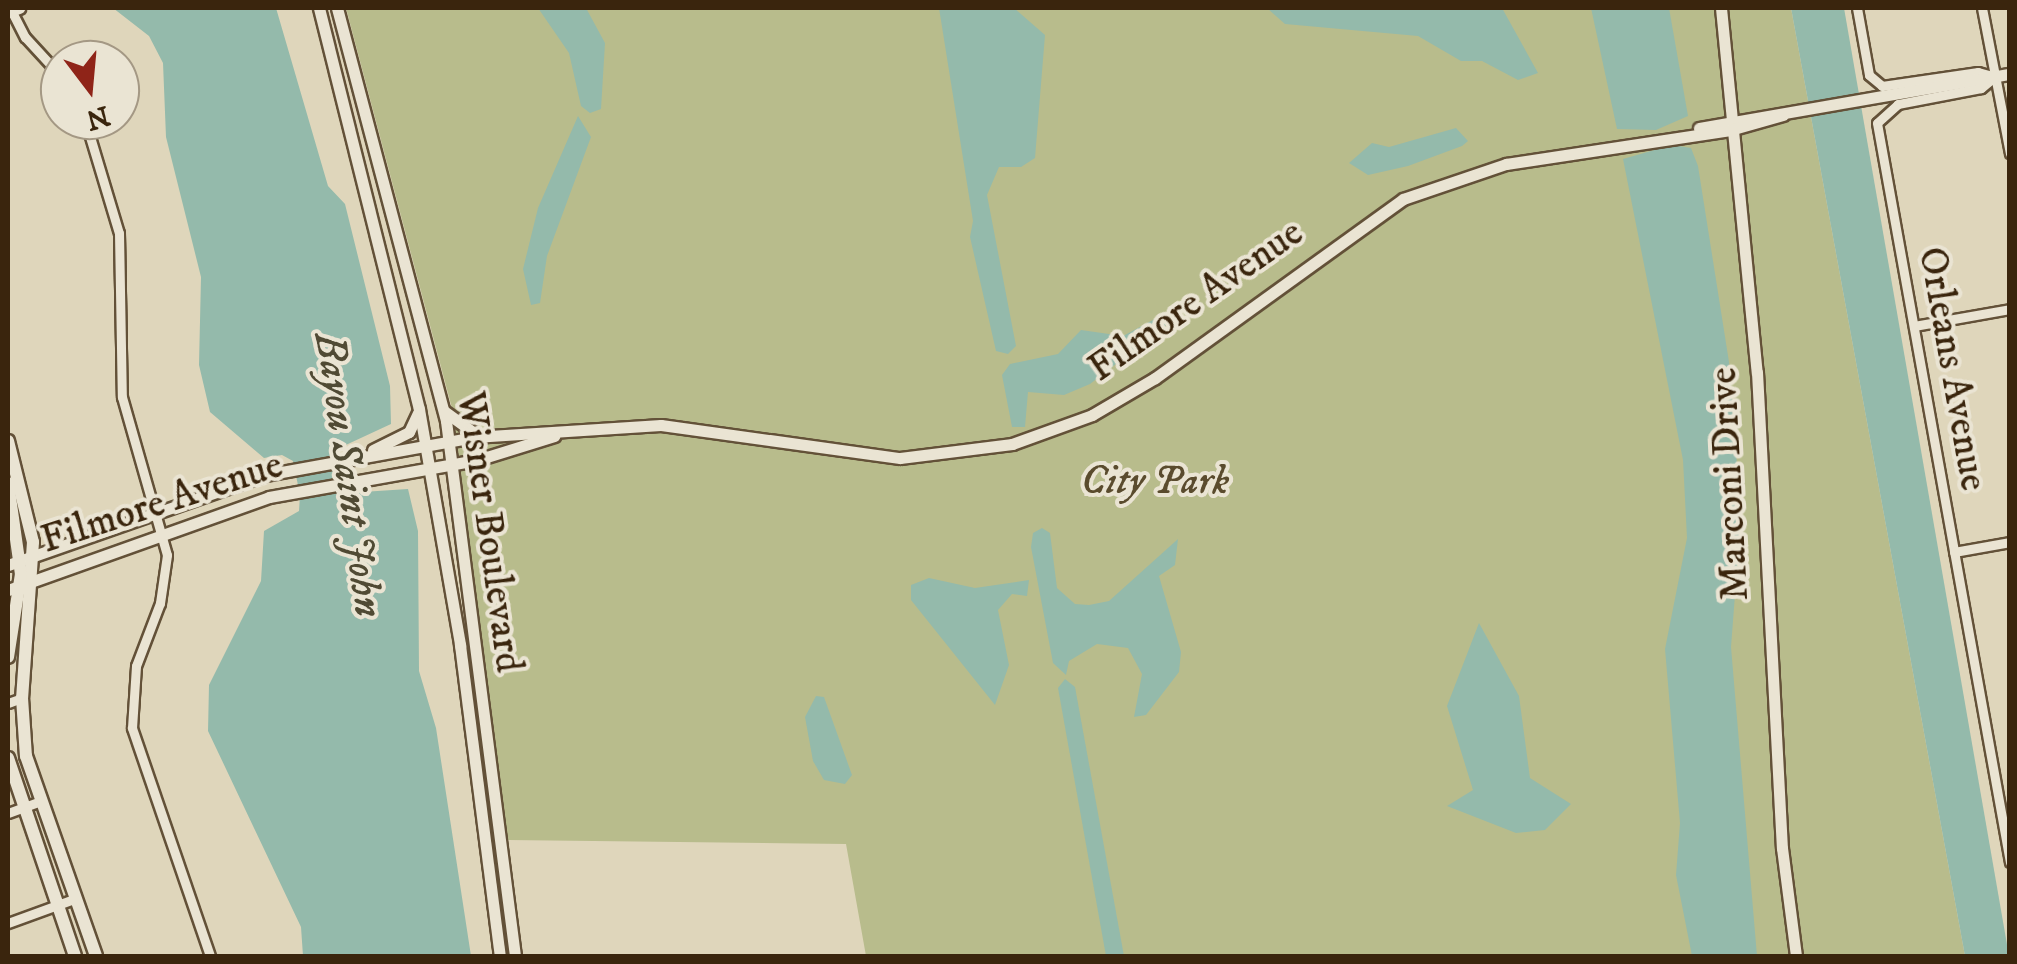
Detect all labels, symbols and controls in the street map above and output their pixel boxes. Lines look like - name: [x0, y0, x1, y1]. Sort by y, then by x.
- north arrow: [40, 40, 140, 140]
- text: N: [82, 97, 114, 137]
- street label: Filmore Avenue: [1079, 209, 1313, 393]
- street label: Orleans Avenue: [1907, 243, 1997, 495]
- water label: Bayou Saint John: [303, 329, 393, 621]
- street label: Marconi Drive: [1700, 366, 1760, 602]
- street label: Wisner Boulevard: [446, 389, 532, 675]
- street label: Filmore Avenue: [35, 441, 289, 565]
- park label: City Park: [1081, 458, 1229, 506]

